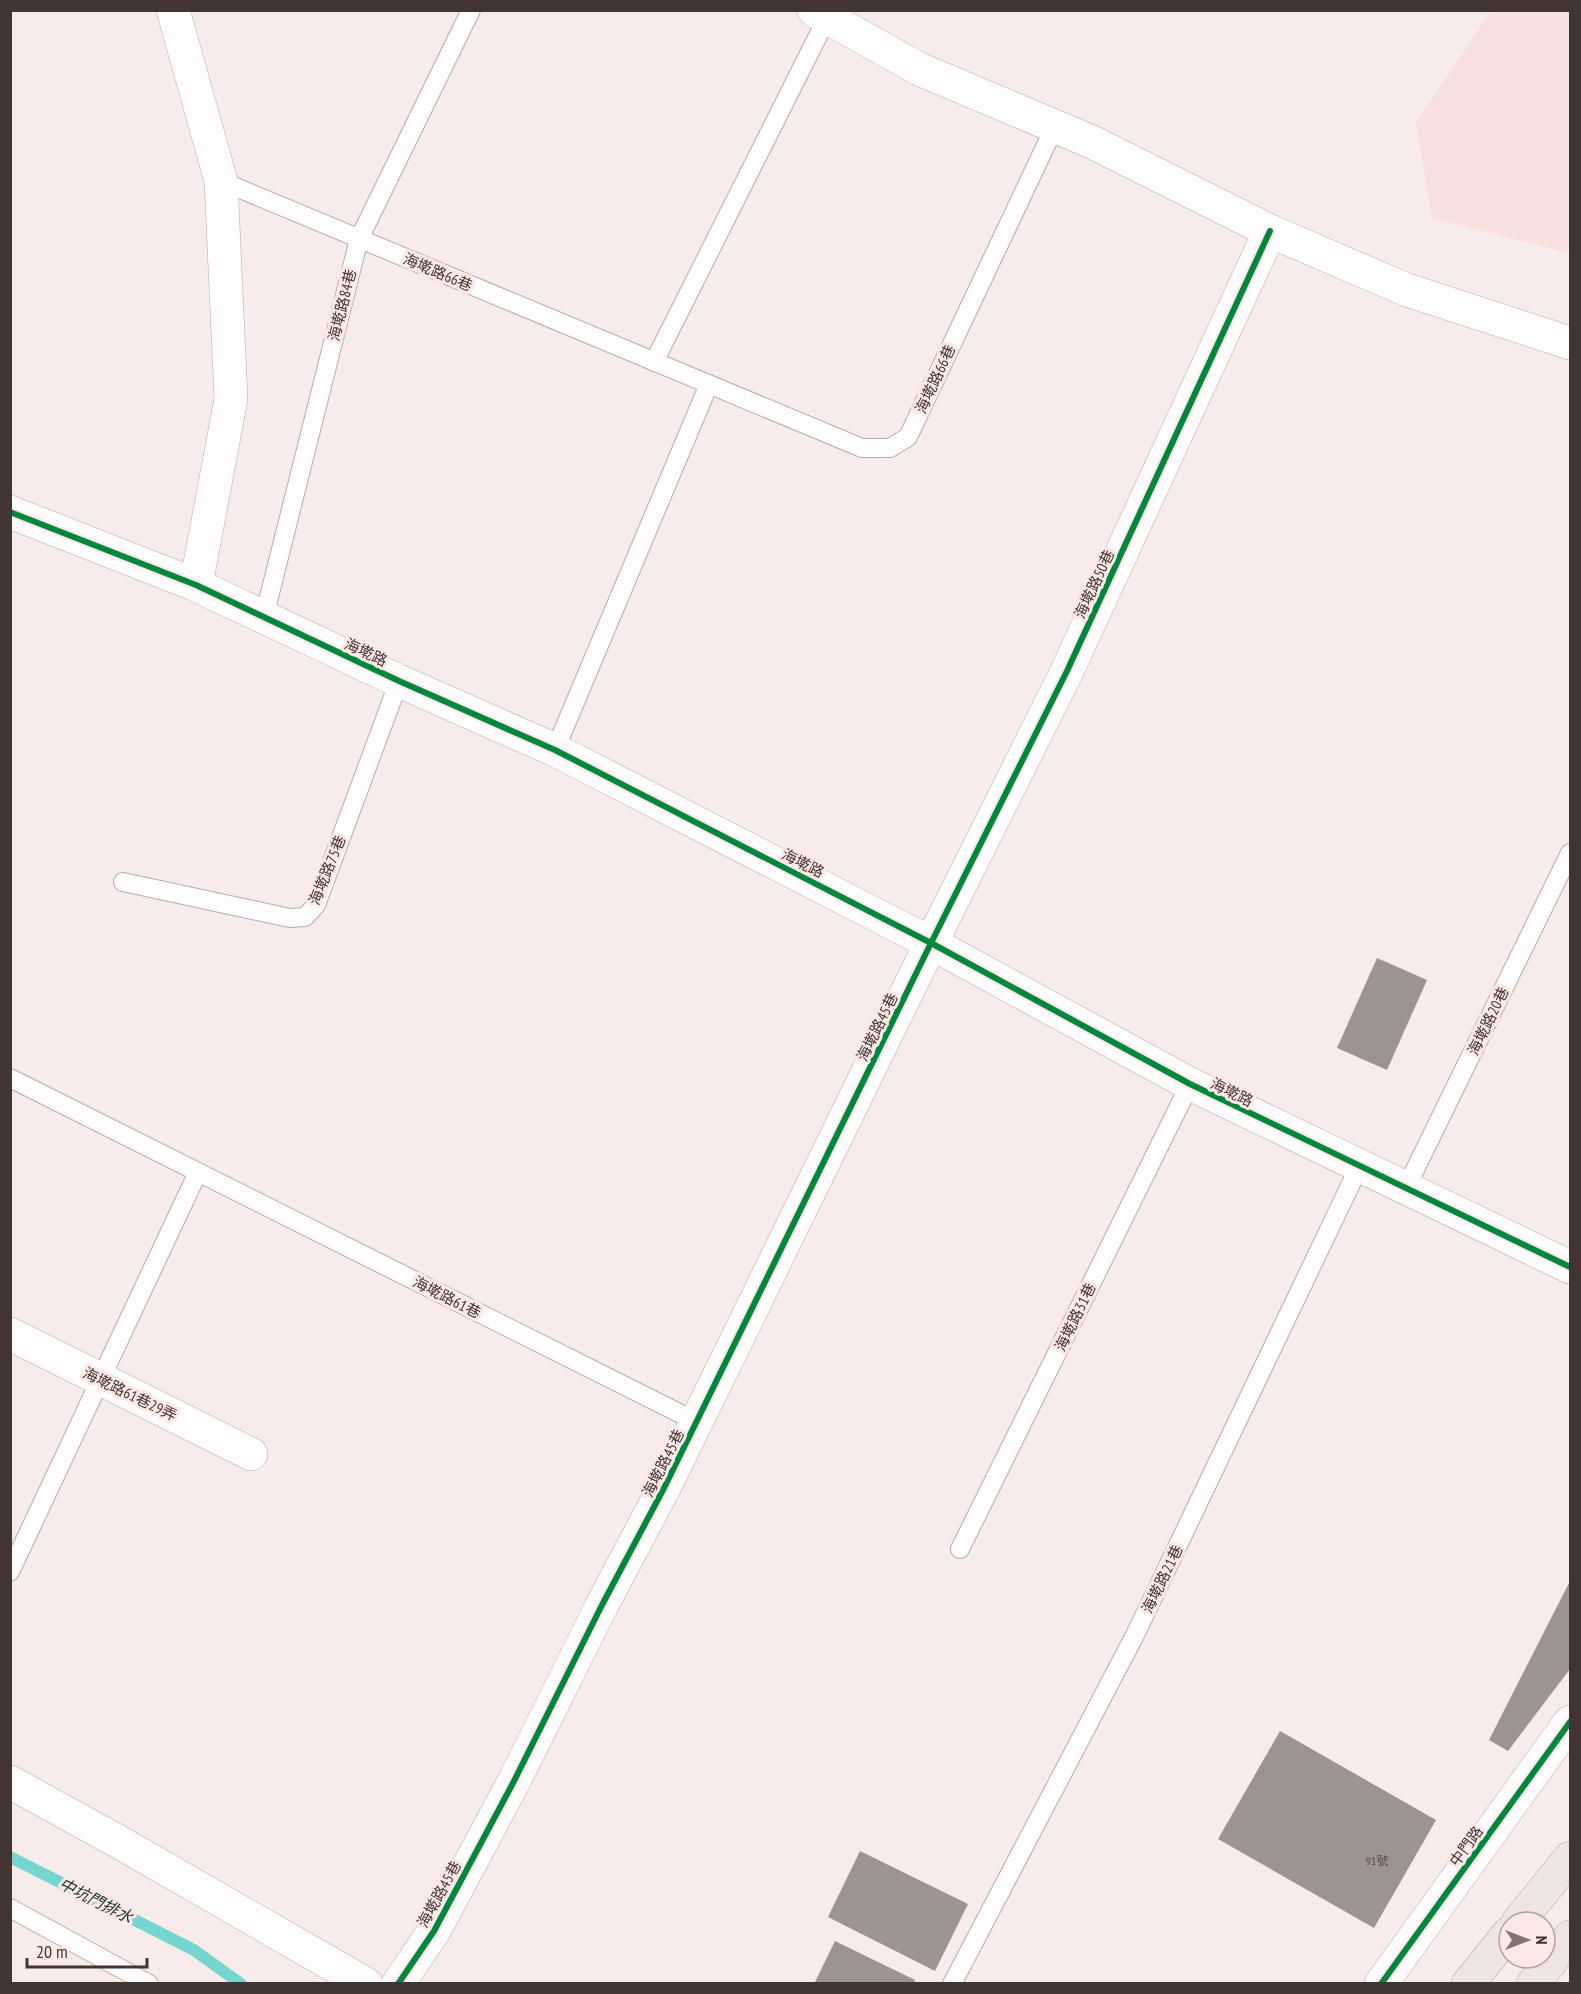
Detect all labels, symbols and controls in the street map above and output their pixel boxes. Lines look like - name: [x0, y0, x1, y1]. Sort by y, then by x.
- street label: 海墘路66巷: [400, 249, 476, 295]
- street label: 海墘路84巷: [324, 267, 360, 343]
- street label: 海墘路66巷: [911, 342, 959, 416]
- street label: 海墘路50巷: [1070, 547, 1118, 621]
- street label: 海墘路: [342, 634, 390, 670]
- street label: 海墘路75巷: [304, 832, 350, 908]
- street label: 海墘路: [779, 844, 827, 882]
- street label: 海墘路20巷: [1463, 984, 1513, 1058]
- street label: 海墘路45巷: [852, 990, 902, 1064]
- street label: 海墘路: [1208, 1074, 1256, 1110]
- street label: 海墘路61巷: [410, 1272, 484, 1322]
- street label: 海墘路31巷: [1050, 1280, 1100, 1354]
- street label: 海墘路61巷29弄: [80, 1363, 180, 1425]
- street label: 海墘路45巷: [638, 1426, 688, 1500]
- street label: 海墘路21巷: [1137, 1542, 1187, 1616]
- street label: 中門路: [1445, 1822, 1487, 1870]
- house number: 91號: [1366, 1853, 1388, 1868]
- street label: 海墘路45巷: [413, 1857, 465, 1931]
- water label: 中坑門排水: [56, 1873, 137, 1928]
- north arrow: [1497, 1910, 1557, 1970]
- scale bar: [27, 1931, 147, 1969]
- text: N: [1532, 1936, 1552, 1944]
- text: 20 m: [36, 1940, 68, 1963]

